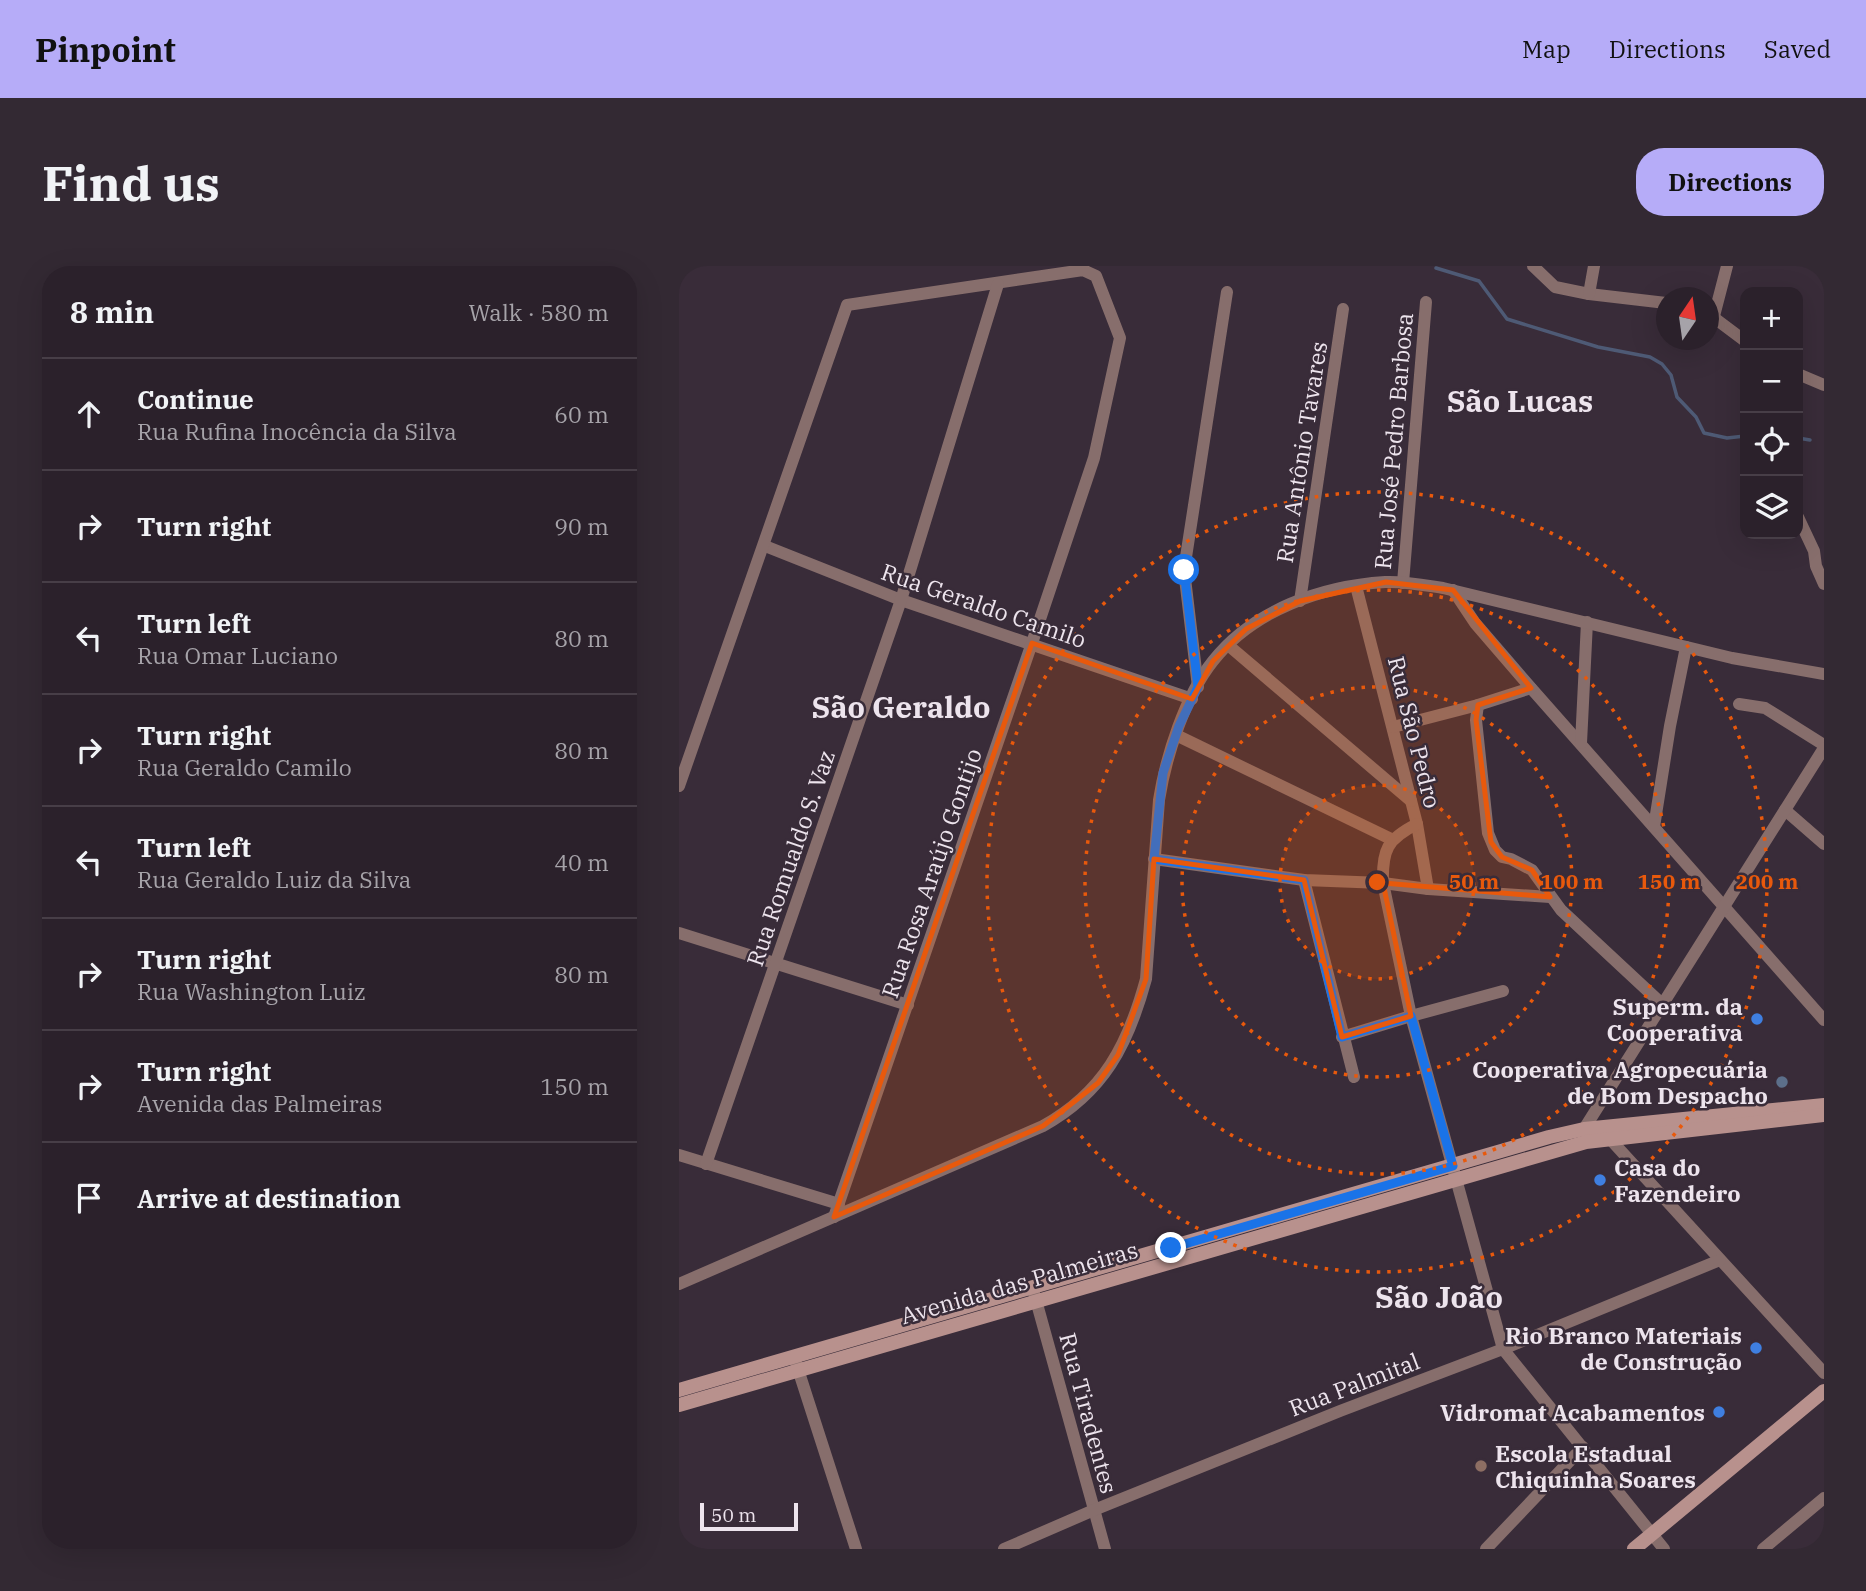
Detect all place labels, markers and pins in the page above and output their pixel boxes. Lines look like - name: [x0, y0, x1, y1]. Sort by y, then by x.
- centre of rings: [1365, 870, 1389, 894]
- place label: Superm. da Cooperativa: [1607, 991, 1743, 1047]
- marker: Superm. da Cooperativa: [1749, 1011, 1765, 1027]
- place label: Cooperativa Agropecuária de Bom Despacho: [1472, 1054, 1768, 1110]
- marker: Cooperativa Agropecuária de Bom Despacho: [1774, 1074, 1790, 1090]
- place label: Casa do Fazendeiro: [1614, 1152, 1741, 1208]
- marker: Casa do Fazendeiro: [1592, 1172, 1608, 1188]
- place label: Rio Branco Materiais de Construção: [1505, 1320, 1742, 1376]
- marker: Rio Branco Materiais de Construção: [1748, 1340, 1764, 1356]
- place label: Vidromat Acabamentos: [1440, 1397, 1705, 1427]
- marker: Vidromat Acabamentos: [1711, 1404, 1727, 1420]
- place label: Escola Estadual Chiquinha Soares: [1495, 1438, 1696, 1494]
- marker: Escola Estadual Chiquinha Soares: [1473, 1458, 1489, 1474]

